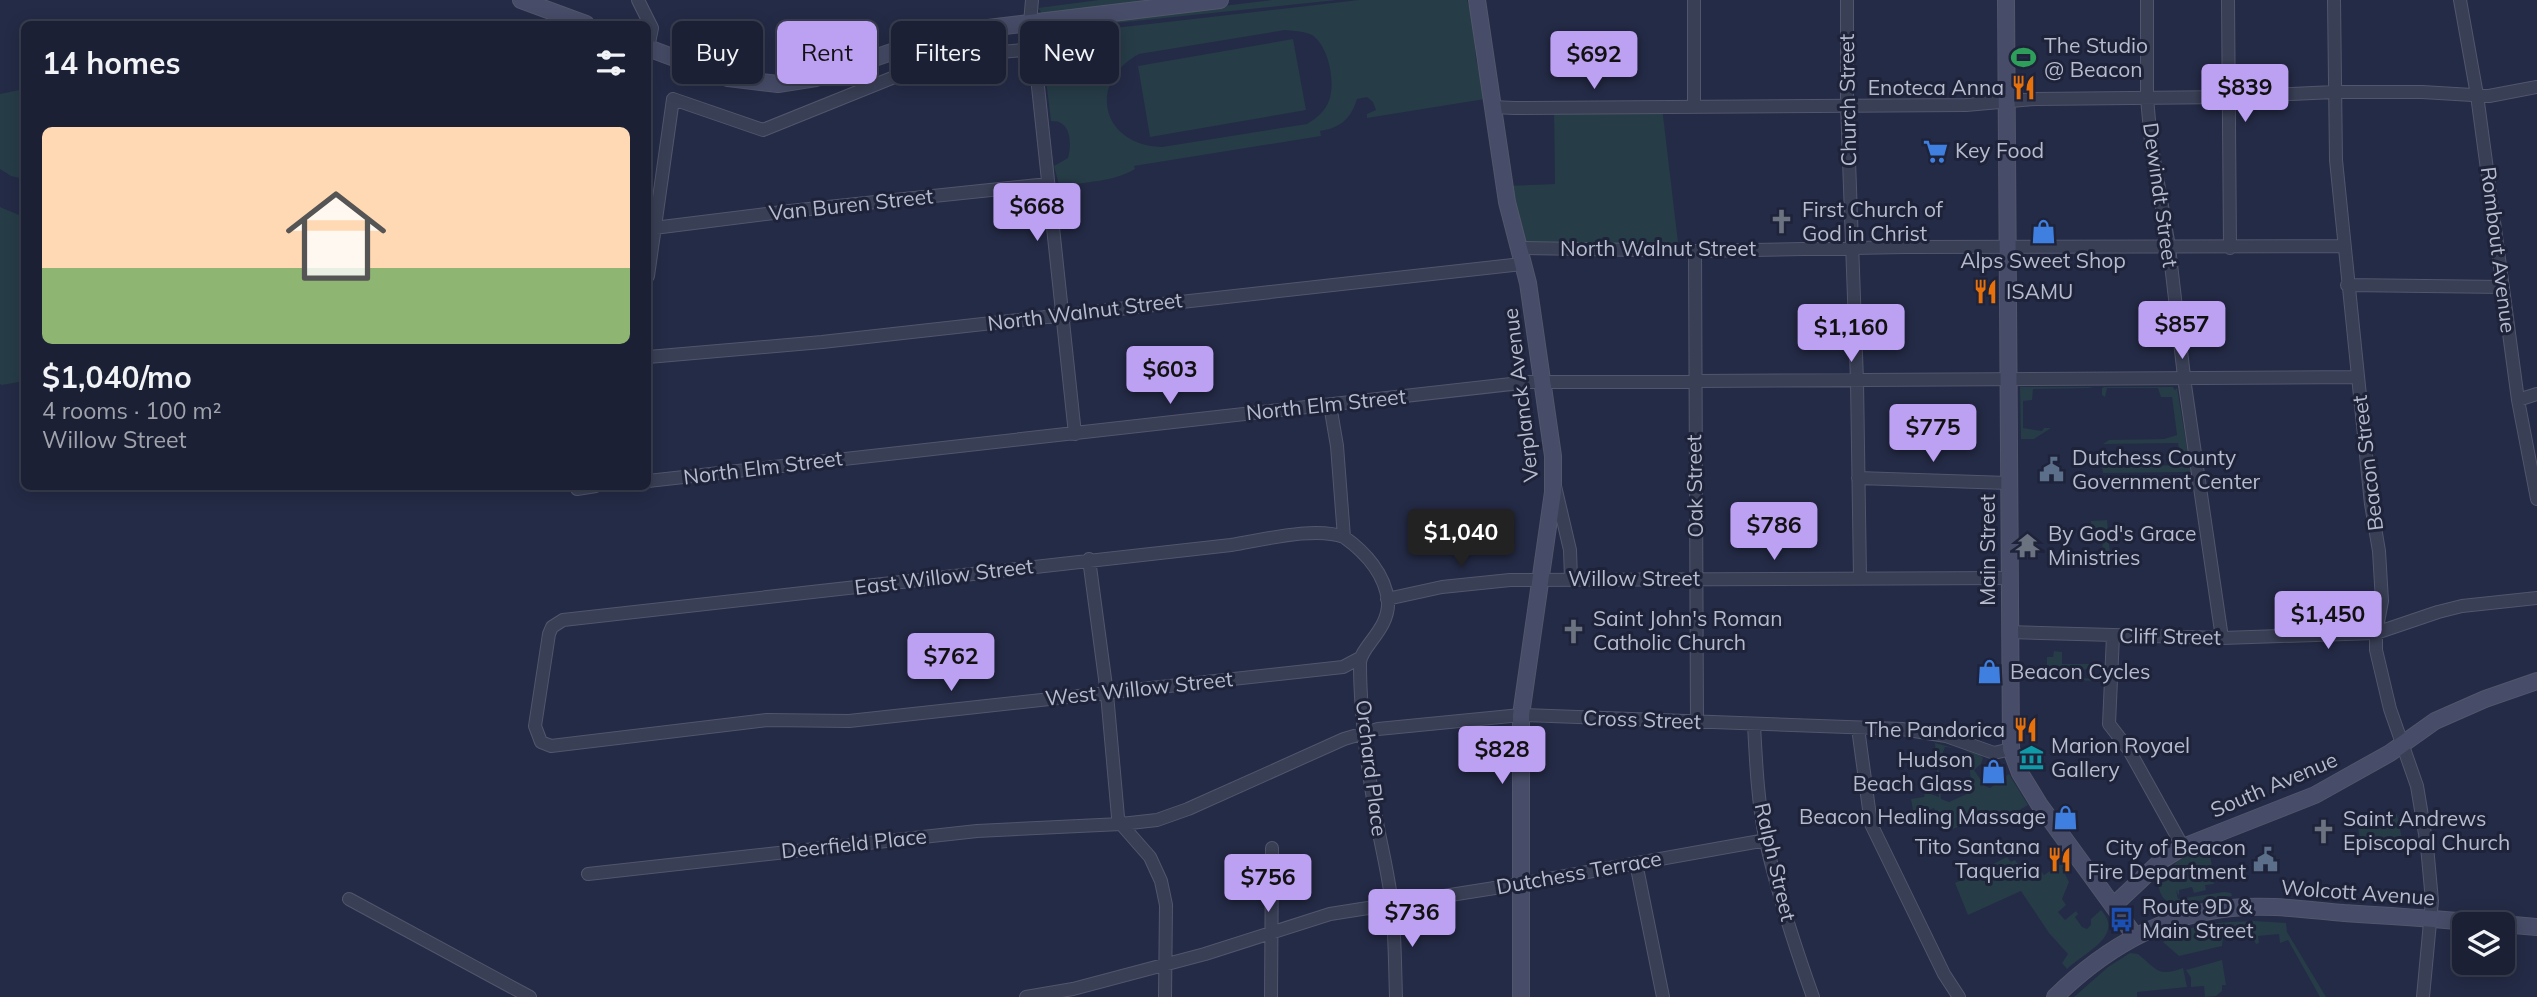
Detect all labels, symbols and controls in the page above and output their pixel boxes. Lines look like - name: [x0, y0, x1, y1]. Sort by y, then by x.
- chip: Buy: [672, 21, 763, 84]
- chip: Rent: [777, 21, 877, 84]
- chip: Filters: [891, 21, 1006, 84]
- chip: New: [1020, 21, 1119, 84]
- pin: $692: [1553, 32, 1635, 91]
- place label: The Studio @ Beacon: [2044, 32, 2148, 82]
- street label: Church Street: [1833, 34, 1861, 166]
- text: $692: [1566, 39, 1622, 68]
- text: 14 homes: [42, 44, 181, 82]
- icon: filters: [592, 44, 630, 82]
- sports icon: The Studio @ Beacon: [2010, 44, 2038, 72]
- pin: $839: [2204, 64, 2286, 124]
- text: $839: [2217, 72, 2273, 101]
- place label: Enoteca Anna: [1868, 74, 2004, 100]
- restaurant icon: Enoteca Anna: [2010, 74, 2038, 102]
- street label: Dewindt Street: [2138, 121, 2184, 269]
- supermarket icon: Key Food: [1921, 137, 1949, 165]
- place label: Key Food: [1955, 137, 2044, 163]
- street label: Rombout Avenue: [2476, 165, 2522, 335]
- icon: home: [273, 173, 399, 299]
- street label: Van Buren Street: [767, 182, 934, 226]
- pin: $668: [996, 184, 1078, 243]
- text: $668: [1009, 191, 1065, 220]
- place label: First Church of God in Christ: [1802, 196, 1944, 246]
- church icon: First Church of God in Christ: [1768, 208, 1796, 236]
- shop icon: Alps Sweet Shop: [2029, 218, 2057, 246]
- street label: North Walnut Street: [1560, 235, 1756, 261]
- place label: Alps Sweet Shop: [1960, 247, 2126, 273]
- restaurant icon: ISAMU: [1972, 278, 2000, 306]
- place label: ISAMU: [2006, 278, 2073, 304]
- street label: North Walnut Street: [986, 286, 1184, 336]
- pin: $857: [2141, 302, 2223, 361]
- pin: $1,160: [1794, 304, 1908, 364]
- street label: Verplanck Avenue: [1496, 307, 1544, 483]
- text: $857: [2154, 309, 2210, 338]
- text: $1,160: [1814, 312, 1888, 341]
- pin: $603: [1129, 346, 1211, 406]
- text: $603: [1142, 354, 1198, 383]
- text: $1,040/mo: [42, 358, 192, 396]
- street label: North Elm Street: [1245, 383, 1407, 425]
- street label: Beacon Street: [2346, 394, 2388, 532]
- text: 4 rooms · 100 m²: [42, 396, 222, 425]
- pin: $775: [1892, 405, 1974, 464]
- text: $775: [1905, 412, 1961, 441]
- text: Willow Street: [42, 425, 187, 454]
- street label: Oak Street: [1680, 434, 1708, 538]
- street label: North Elm Street: [682, 444, 844, 490]
- place label: Dutchess County Government Center: [2072, 444, 2261, 494]
- public building icon: Dutchess County Government Center: [2038, 456, 2066, 484]
- street label: Main Street: [1974, 494, 2000, 606]
- pin: $786: [1733, 503, 1815, 562]
- pin: $1,040: [1404, 510, 1518, 569]
- text: $786: [1746, 510, 1802, 539]
- text: $1,040: [1424, 517, 1498, 546]
- place label: By God's Grace Ministries: [2048, 520, 2196, 570]
- temple icon: By God's Grace Ministries: [2014, 532, 2042, 560]
- street label: East Willow Street: [853, 552, 1035, 600]
- street label: Willow Street: [1568, 565, 1700, 591]
- pin: $1,450: [2271, 592, 2385, 651]
- text: $1,450: [2291, 599, 2365, 628]
- place label: Saint John's Roman Catholic Church: [1593, 605, 1783, 655]
- church icon: Saint John's Roman Catholic Church: [1559, 617, 1587, 645]
- street label: Cliff Street: [2119, 622, 2221, 650]
- pin: $762: [910, 634, 992, 693]
- text: $762: [923, 641, 979, 670]
- shop icon: Beacon Cycles: [1976, 658, 2004, 686]
- place label: Beacon Cycles: [2010, 658, 2150, 684]
- street label: West Willow Street: [1044, 665, 1234, 711]
- street label: Orchard Place: [1351, 698, 1393, 838]
- street label: Cross Street: [1583, 704, 1702, 734]
- place label: The Pandorica: [1865, 716, 2005, 742]
- restaurant icon: The Pandorica: [2011, 716, 2039, 744]
- pin: $828: [1461, 726, 1543, 786]
- place label: Marion Royael Gallery: [2051, 732, 2190, 782]
- text: $828: [1474, 734, 1530, 763]
- museum icon: Marion Royael Gallery: [2017, 744, 2045, 772]
- place label: Hudson Beach Glass: [1853, 746, 1973, 796]
- street label: South Avenue: [2206, 746, 2341, 823]
- shop icon: Hudson Beach Glass: [1979, 758, 2007, 786]
- street label: Ralph Street: [1750, 800, 1802, 923]
- place label: Beacon Healing Massage: [1799, 803, 2046, 829]
- shop icon: Beacon Healing Massage: [2052, 803, 2080, 831]
- place label: Saint Andrews Episcopal Church: [2343, 805, 2510, 855]
- church icon: Saint Andrews Episcopal Church: [2309, 817, 2337, 845]
- street label: Deerfield Place: [780, 822, 928, 864]
- place label: Tito Santana Taqueria: [1915, 833, 2040, 883]
- place label: City of Beacon Fire Department: [2087, 834, 2246, 884]
- street label: Dutchess Terrace: [1494, 845, 1663, 899]
- restaurant icon: Tito Santana Taqueria: [2046, 845, 2074, 873]
- public building icon: City of Beacon Fire Department: [2252, 846, 2280, 874]
- pin: $756: [1227, 855, 1309, 914]
- text: $756: [1240, 862, 1296, 891]
- street label: Wolcott Avenue: [2280, 874, 2436, 910]
- pin: $736: [1371, 890, 1453, 949]
- place label: Route 9D & Main Street: [2142, 893, 2253, 943]
- text: $736: [1384, 897, 1440, 926]
- bus stop icon: Route 9D & Main Street: [2108, 905, 2136, 933]
- map controls: [2452, 912, 2515, 975]
- button: layers: [2452, 912, 2515, 975]

